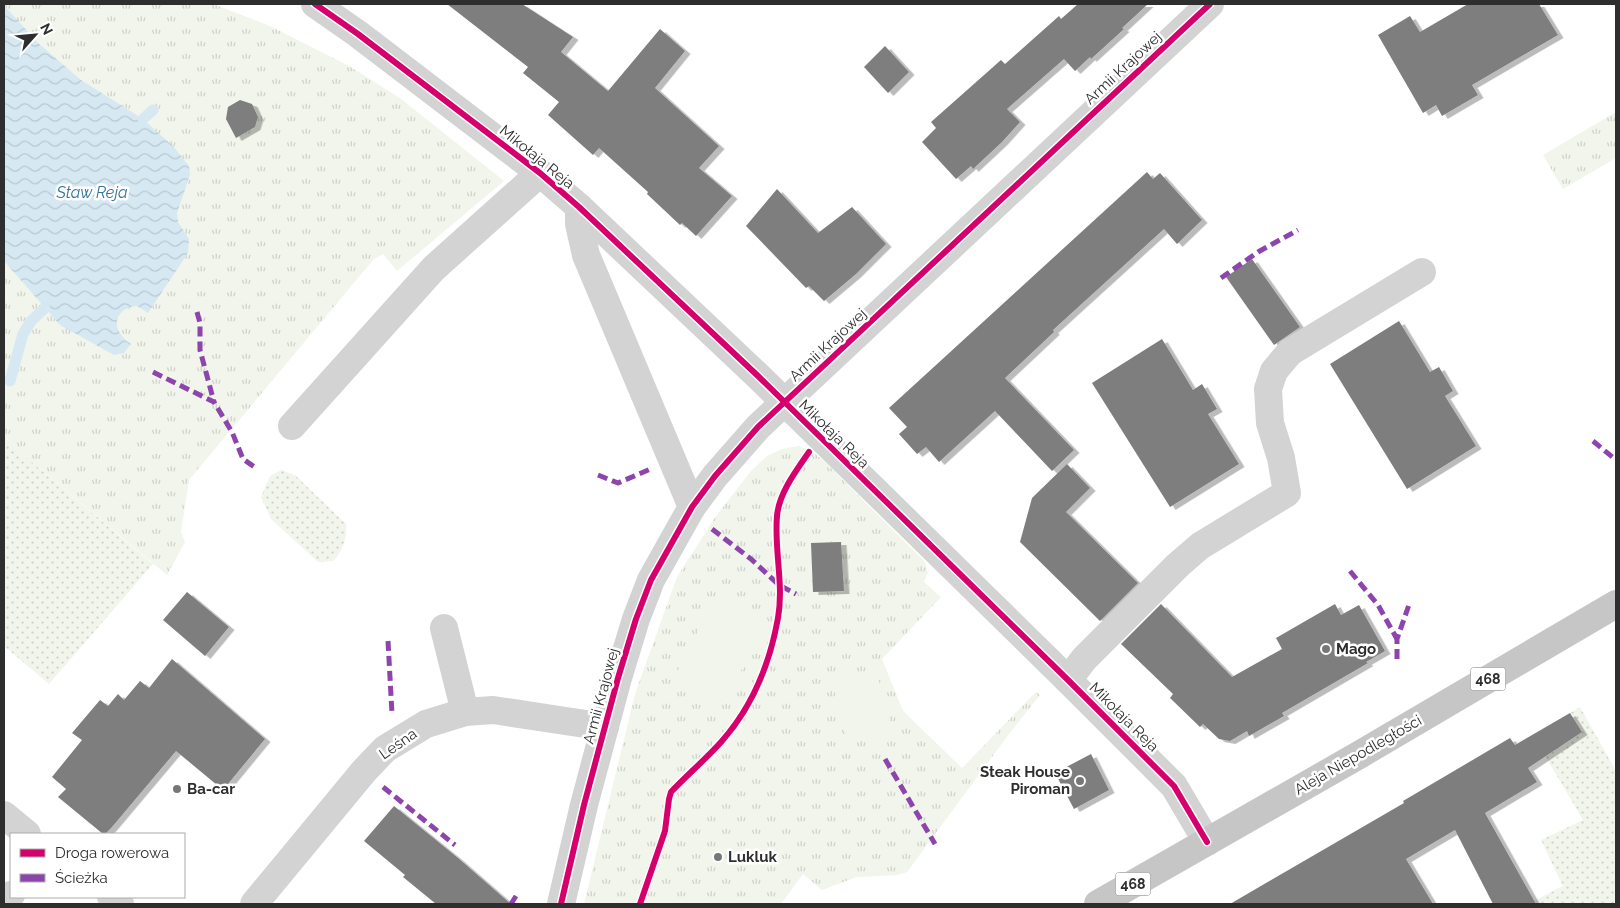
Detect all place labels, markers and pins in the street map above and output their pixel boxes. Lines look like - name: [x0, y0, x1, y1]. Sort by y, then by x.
- place label: Mago: [1336, 640, 1376, 658]
- marker: Mago: [1320, 643, 1332, 655]
- place label: Steak House Piroman: [980, 763, 1070, 798]
- marker: Steak House Piroman: [1074, 775, 1086, 787]
- place label: Ba-car: [187, 780, 235, 798]
- marker: Ba-car: [171, 783, 183, 795]
- place label: Lukluk: [728, 848, 777, 866]
- marker: Lukluk: [712, 851, 724, 863]

